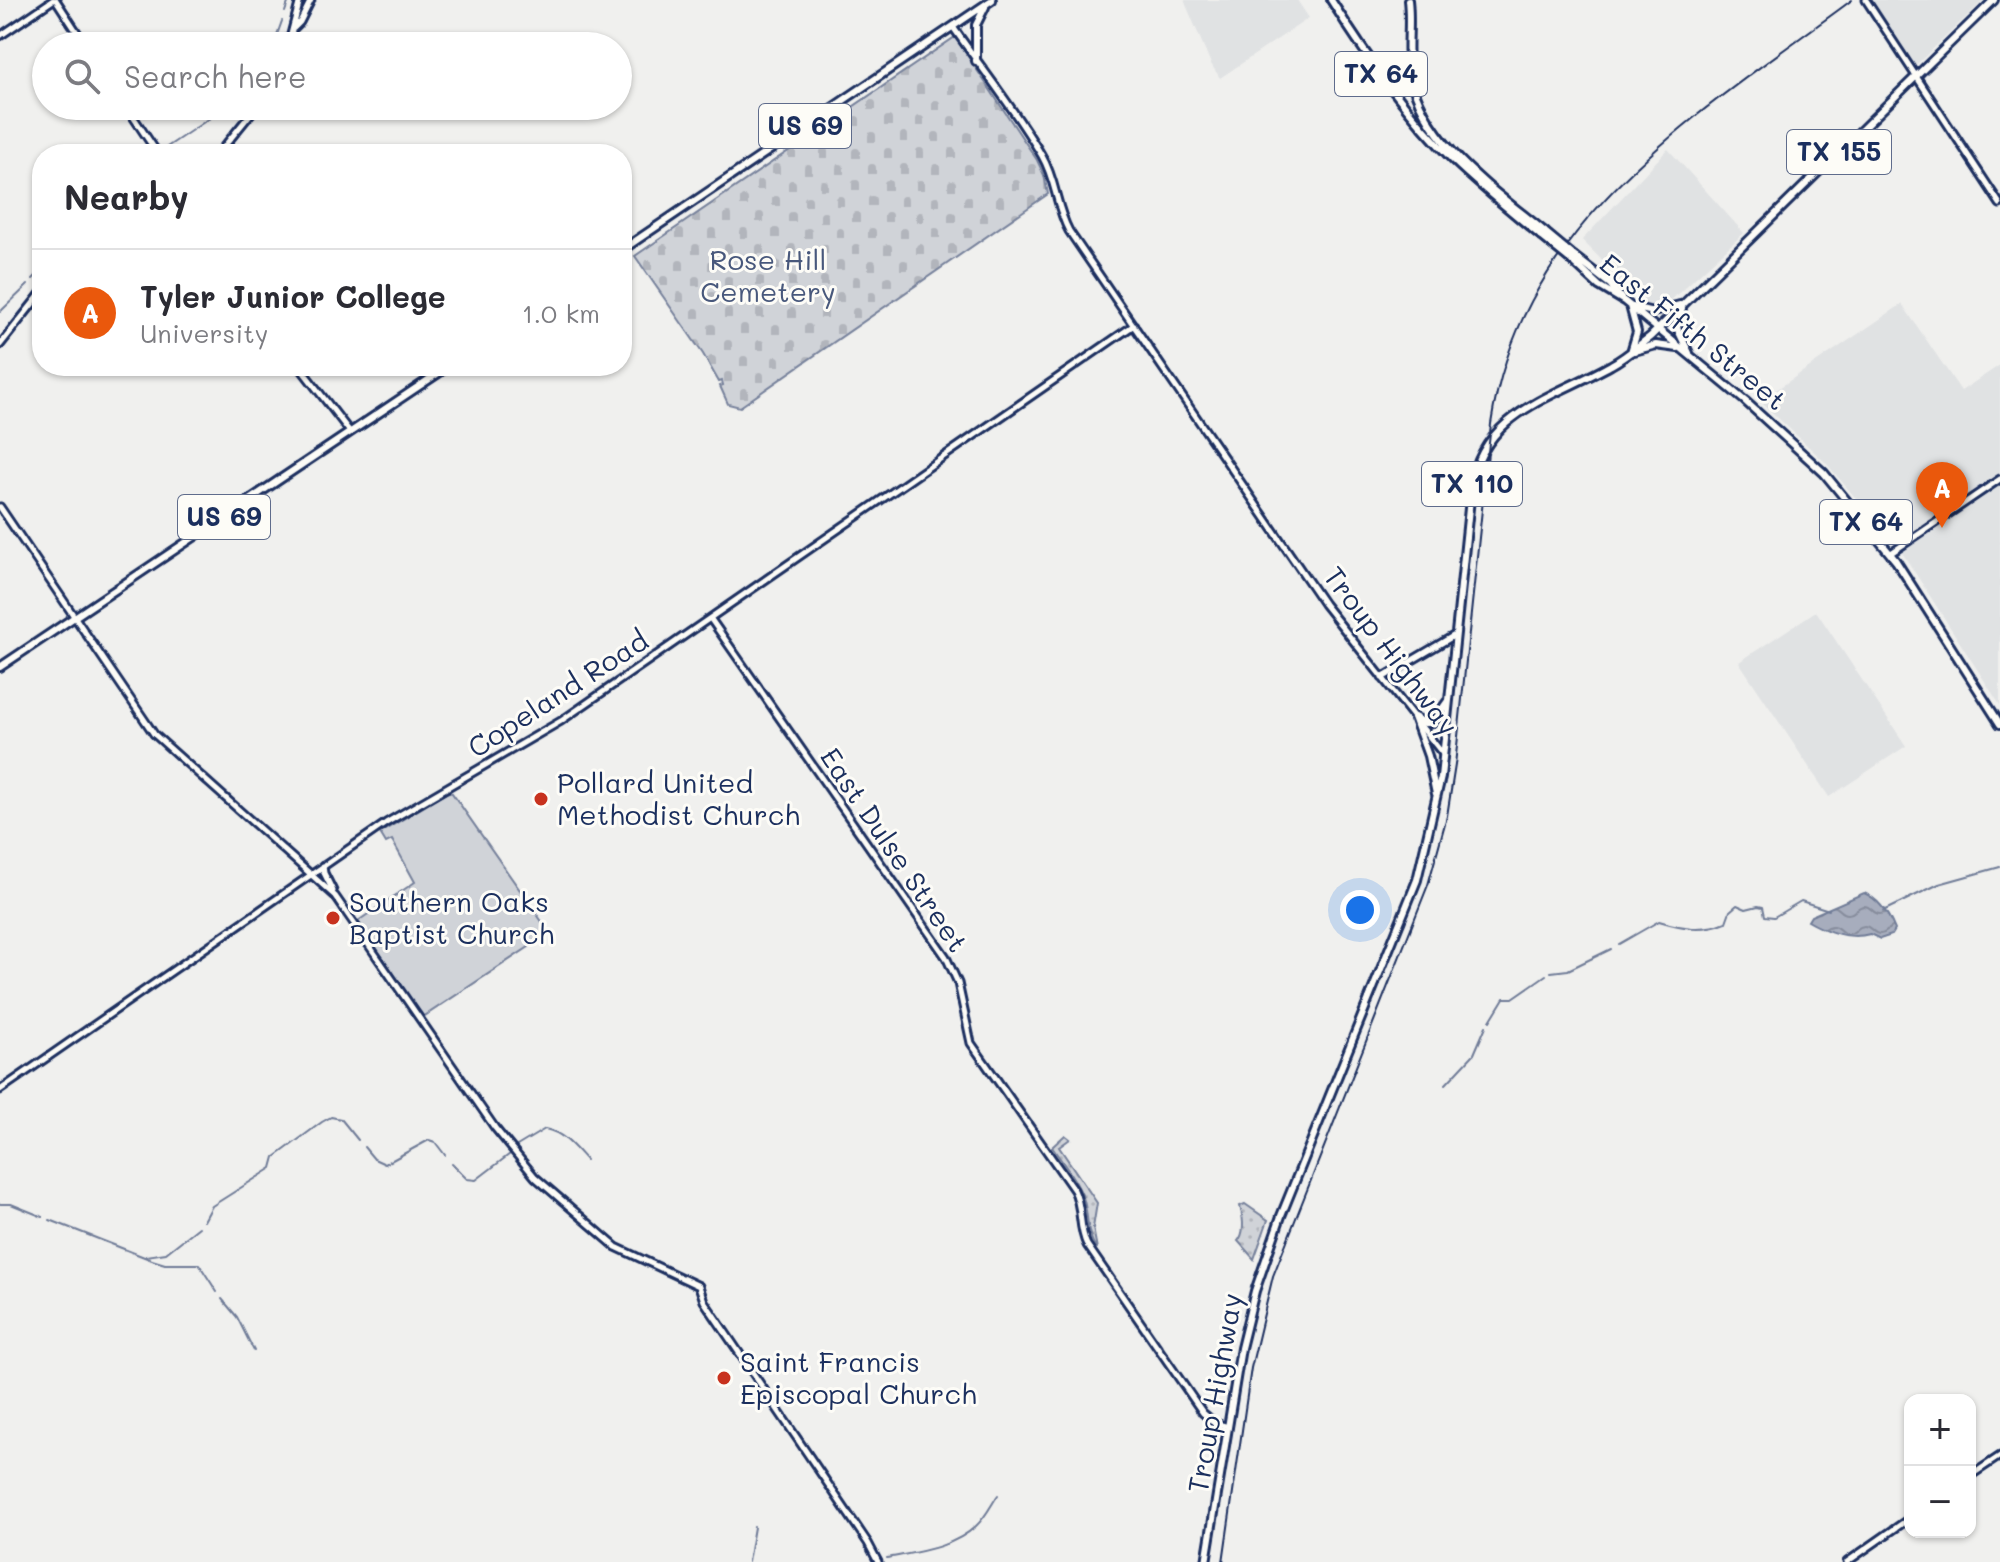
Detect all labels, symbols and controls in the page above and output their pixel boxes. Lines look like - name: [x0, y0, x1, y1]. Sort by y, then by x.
- search box: [32, 32, 632, 120]
- road number: TX 64: [1335, 52, 1427, 96]
- icon: search: [60, 54, 104, 98]
- text: Search here: [124, 56, 307, 96]
- road number: US 69: [759, 104, 851, 148]
- road number: TX 155: [1787, 130, 1891, 174]
- text: Nearby: [64, 174, 189, 219]
- park label: Rose Hill Cemetery: [700, 241, 836, 309]
- street label: East Fifth Street: [1593, 245, 1794, 417]
- text: Tyler Junior College: [140, 276, 446, 316]
- text: A: [81, 296, 99, 330]
- text: 1.0 km: [522, 296, 600, 330]
- text: University: [140, 316, 268, 350]
- road number: TX 110: [1422, 462, 1522, 506]
- pin: A: [1916, 462, 1968, 528]
- road number: US 69: [178, 495, 270, 539]
- road number: TX 64: [1820, 500, 1912, 544]
- street label: Troup Highway: [1317, 559, 1467, 742]
- street label: Copeland Road: [461, 622, 654, 765]
- street label: East Dulse Street: [813, 740, 977, 959]
- place label: Pollard United Methodist Church: [557, 764, 800, 832]
- marker: Pollard United Methodist Church: [532, 790, 550, 808]
- place label: Southern Oaks Baptist Church: [349, 883, 554, 951]
- your location: [1340, 890, 1380, 930]
- marker: Southern Oaks Baptist Church: [324, 909, 342, 927]
- street label: Troup Highway: [1179, 1290, 1249, 1496]
- place label: Saint Francis Episcopal Church: [740, 1343, 977, 1411]
- marker: Saint Francis Episcopal Church: [715, 1369, 733, 1387]
- map controls: [1904, 1394, 1976, 1538]
- button: +: [1904, 1394, 1976, 1466]
- button: −: [1904, 1466, 1976, 1538]

